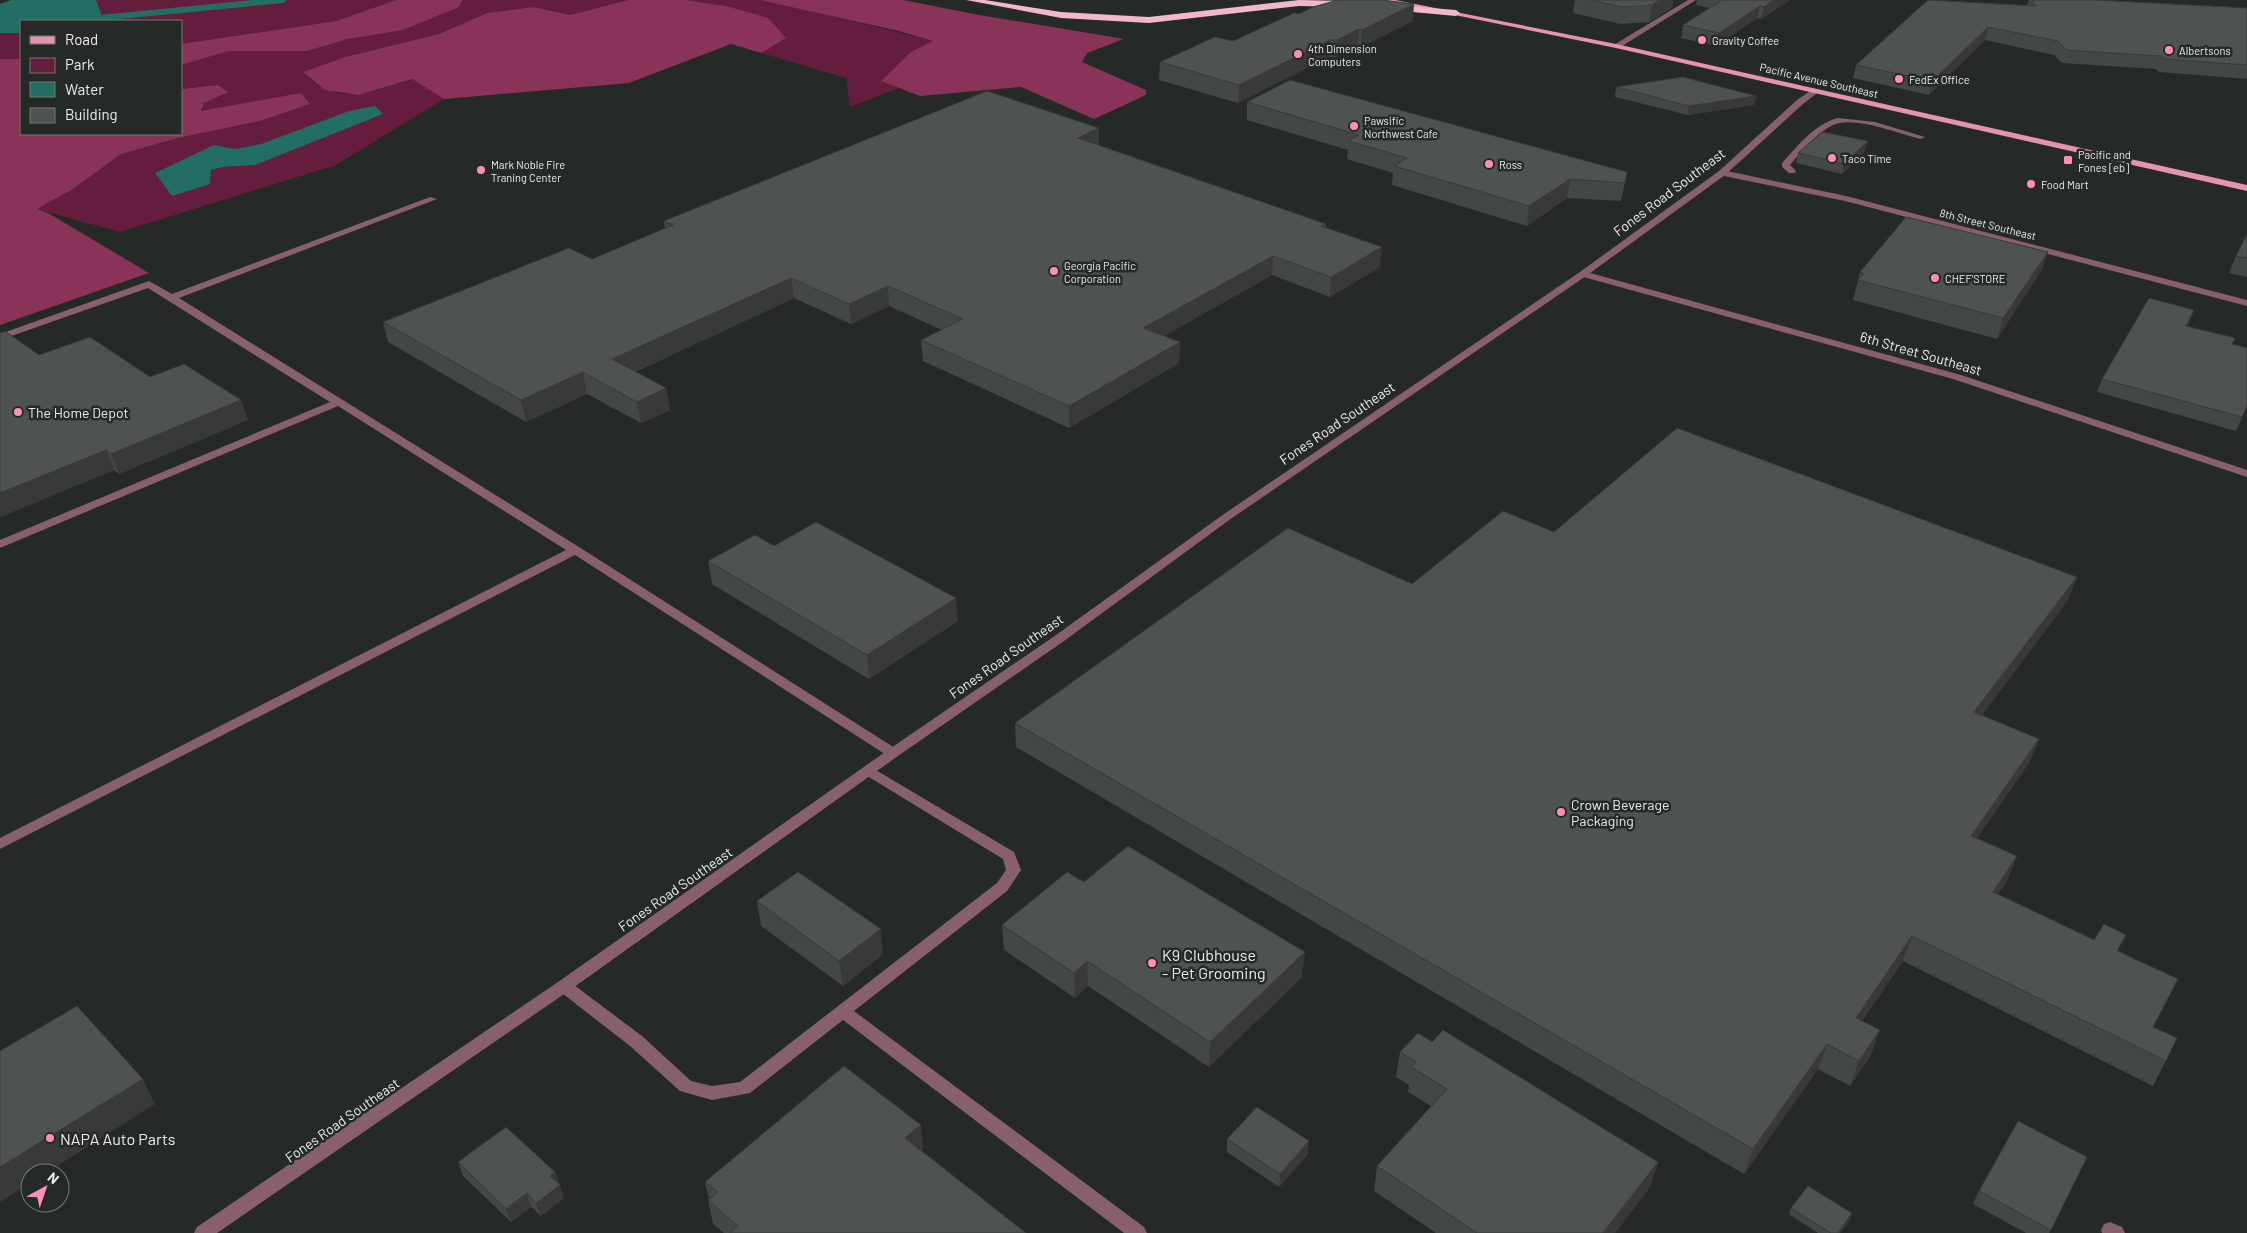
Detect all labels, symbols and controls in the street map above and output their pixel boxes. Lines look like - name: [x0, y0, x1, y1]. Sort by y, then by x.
- legend: [20, 20, 182, 135]
- text: Road: [65, 30, 98, 48]
- marker: Gravity Coffee: [1696, 34, 1708, 46]
- place label: Gravity Coffee: [1712, 34, 1779, 47]
- place label: 4th Dimension Computers: [1308, 42, 1377, 68]
- marker: Albertsons: [2163, 44, 2175, 56]
- place label: Albertsons: [2179, 44, 2231, 57]
- marker: 4th Dimension Computers: [1292, 48, 1304, 60]
- text: Park: [65, 55, 95, 73]
- street label: Pacific Avenue Southeast: [1758, 60, 1880, 100]
- marker: FedEx Office: [1893, 73, 1905, 85]
- place label: FedEx Office: [1909, 73, 1970, 86]
- text: Water: [65, 80, 104, 98]
- text: Building: [65, 105, 118, 123]
- place label: Pawsific Northwest Cafe: [1364, 114, 1438, 140]
- marker: Pawsific Northwest Cafe: [1348, 120, 1360, 132]
- street label: Fones Road Southeast: [1610, 144, 1728, 240]
- place label: Pacific and Fones [eb]: [2078, 148, 2131, 174]
- marker: Taco Time: [1826, 152, 1838, 164]
- place label: Taco Time: [1842, 152, 1892, 165]
- marker: Pacific and Fones [eb]: [2062, 154, 2074, 166]
- place label: Mark Noble Fire Traning Center: [491, 158, 565, 184]
- marker: Ross: [1483, 158, 1495, 170]
- place label: Ross: [1499, 158, 1522, 171]
- marker: Mark Noble Fire Traning Center: [475, 164, 487, 176]
- marker: Food Mart: [2025, 178, 2037, 190]
- place label: Food Mart: [2041, 178, 2089, 191]
- street label: 8th Street Southeast: [1938, 206, 2038, 242]
- place label: Georgia Pacific Corporation: [1064, 259, 1136, 285]
- marker: Georgia Pacific Corporation: [1048, 265, 1060, 277]
- marker: CHEF'STORE: [1929, 272, 1941, 284]
- place label: CHEF'STORE: [1945, 272, 2006, 285]
- street label: 6th Street Southeast: [1858, 327, 1984, 379]
- street label: Fones Road Southeast: [1276, 378, 1398, 468]
- place label: The Home Depot: [28, 404, 129, 421]
- marker: The Home Depot: [12, 406, 24, 418]
- street label: Fones Road Southeast: [946, 610, 1066, 702]
- place label: Crown Beverage Packaging: [1571, 796, 1669, 829]
- marker: Crown Beverage Packaging: [1555, 806, 1567, 818]
- street label: Fones Road Southeast: [615, 843, 735, 935]
- place label: K9 Clubhouse - Pet Grooming: [1162, 945, 1266, 982]
- marker: K9 Clubhouse - Pet Grooming: [1146, 957, 1158, 969]
- street label: Fones Road Southeast: [282, 1074, 402, 1166]
- place label: NAPA Auto Parts: [60, 1129, 176, 1148]
- marker: NAPA Auto Parts: [44, 1132, 56, 1144]
- north arrow: [20, 1163, 70, 1213]
- text: N: [45, 1168, 63, 1187]

